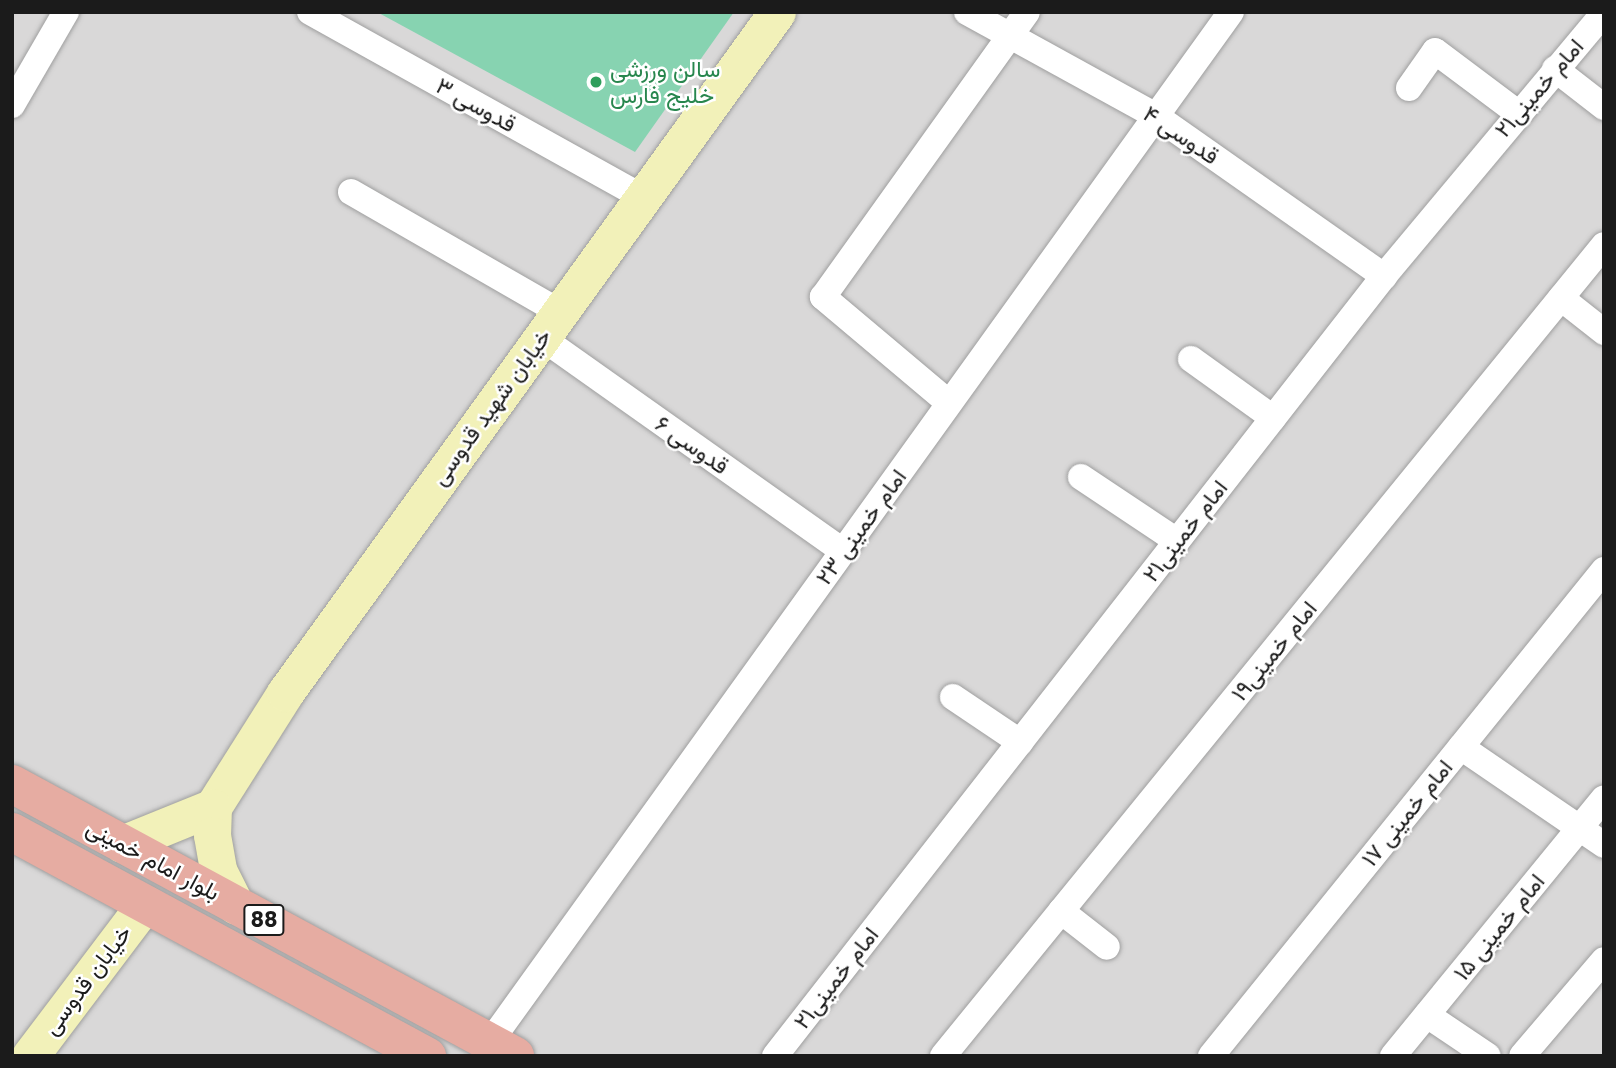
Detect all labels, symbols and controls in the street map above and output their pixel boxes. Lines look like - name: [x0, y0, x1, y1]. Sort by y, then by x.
- street label: امام خمینی۲۱: [1489, 33, 1589, 143]
- place label: سالن ورزشی خلیج فارس: [610, 55, 720, 109]
- street label: قدوسی ۳: [431, 72, 521, 138]
- marker: سالن ورزشی خلیج فارس: [588, 74, 604, 90]
- street label: قدوسی ۴: [1138, 100, 1224, 170]
- street label: خیابان شهید قدوسی: [425, 323, 557, 491]
- street label: قدوسی ۶: [650, 410, 734, 480]
- street label: امام خمینی ۲۳: [810, 464, 912, 590]
- street label: امام خمینی۲۱: [1137, 475, 1233, 587]
- street label: امام خمینی۱۹: [1225, 595, 1323, 707]
- street label: امام خمینی ۱۷: [1356, 754, 1458, 872]
- street label: بلوار امام خمینی: [82, 813, 224, 907]
- street label: امام خمینی ۱۵: [1448, 868, 1550, 986]
- road number: 88: [243, 902, 285, 937]
- street label: خیابان قدوسی: [37, 920, 137, 1040]
- street label: امام خمینی۲۱: [788, 922, 884, 1034]

